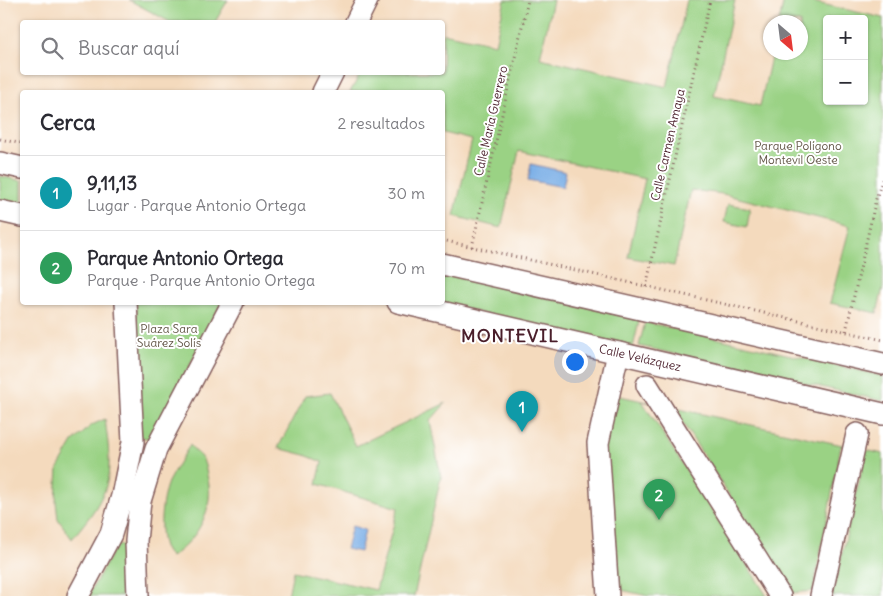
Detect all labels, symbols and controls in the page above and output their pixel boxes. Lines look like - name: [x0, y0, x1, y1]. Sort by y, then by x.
- north arrow: [763, 15, 808, 60]
- map controls: [823, 15, 868, 105]
- button: +: [823, 15, 868, 60]
- search box: [20, 20, 445, 75]
- icon: search: [38, 34, 66, 62]
- text: Buscar aquí: [78, 36, 179, 60]
- button: −: [823, 60, 868, 105]
- street label: Calle María Guerrero: [471, 64, 511, 177]
- street label: Calle Carmen Amaya: [647, 87, 688, 202]
- text: Cerca: [40, 109, 95, 136]
- text: 2 resultados: [337, 113, 425, 133]
- park label: Parque Polígono Montevil Oeste: [754, 138, 842, 167]
- text: 9,11,13: [87, 171, 137, 195]
- text: 1: [53, 183, 59, 203]
- text: 30 m: [388, 183, 425, 203]
- text: Lugar · Parque Antonio Ortega: [87, 195, 306, 215]
- text: Parque Antonio Ortega: [87, 246, 284, 270]
- text: 2: [52, 258, 60, 278]
- text: 70 m: [389, 258, 425, 278]
- text: Parque · Parque Antonio Ortega: [87, 270, 315, 290]
- park label: Plaza Sara Suárez Solís: [137, 321, 201, 350]
- district label: MONTEVIL: [461, 324, 559, 347]
- street label: Calle Velázquez: [598, 341, 683, 374]
- your location: [562, 349, 588, 375]
- pin: 1: [506, 391, 538, 432]
- pin: 2: [643, 479, 675, 520]

